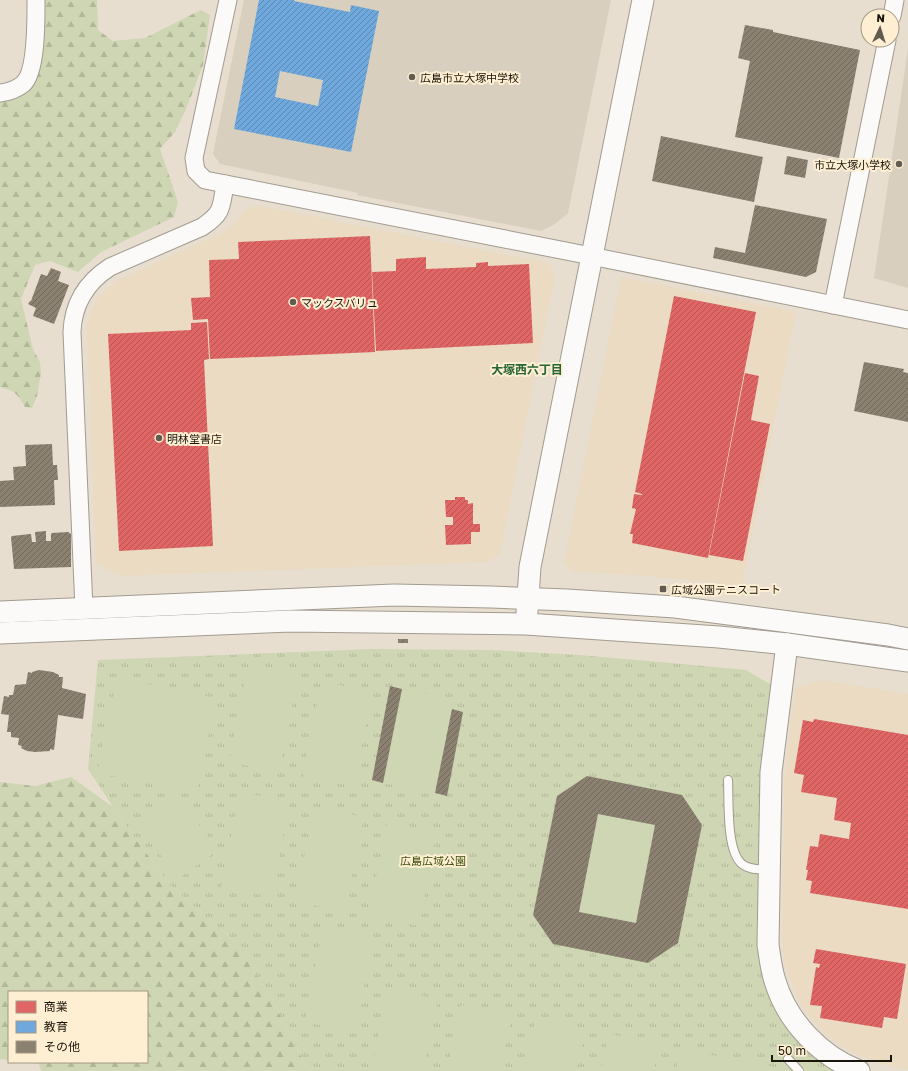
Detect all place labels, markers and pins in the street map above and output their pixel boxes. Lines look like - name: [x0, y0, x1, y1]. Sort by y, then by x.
- place label: 広島市立大塚中学校: [420, 71, 519, 84]
- marker: 広島市立大塚中学校: [407, 72, 417, 82]
- place label: 市立大塚小学校: [814, 158, 891, 171]
- marker: 市立大塚小学校: [894, 159, 904, 169]
- place label: マックスバリュ: [301, 296, 378, 309]
- marker: マックスバリュ: [288, 297, 298, 307]
- place label: 明林堂書店: [167, 432, 222, 445]
- marker: 明林堂書店: [154, 433, 164, 443]
- place label: 広域公園テニスコート: [671, 583, 781, 596]
- marker: 広域公園テニスコート: [658, 584, 668, 594]

